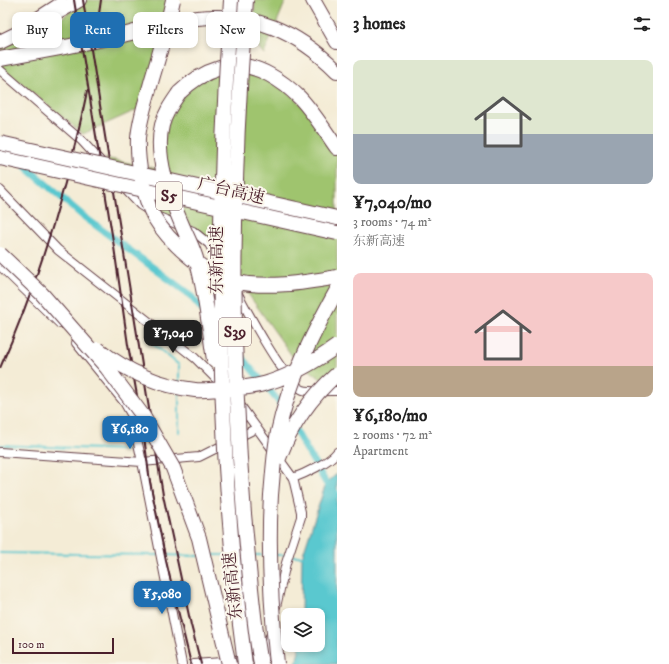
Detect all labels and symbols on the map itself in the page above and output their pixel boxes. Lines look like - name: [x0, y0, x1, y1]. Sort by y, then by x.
- street label: 广台高速: [195, 173, 267, 209]
- road number: S5: [156, 182, 182, 210]
- street label: 东新高速: [206, 226, 228, 294]
- road number: S39: [219, 318, 251, 346]
- pin: ¥7,040: [140, 320, 206, 354]
- pin: ¥6,180: [97, 416, 163, 450]
- street label: 东新高速: [219, 551, 247, 621]
- pin: ¥5,080: [129, 581, 195, 615]
- scale bar: [12, 636, 114, 655]

